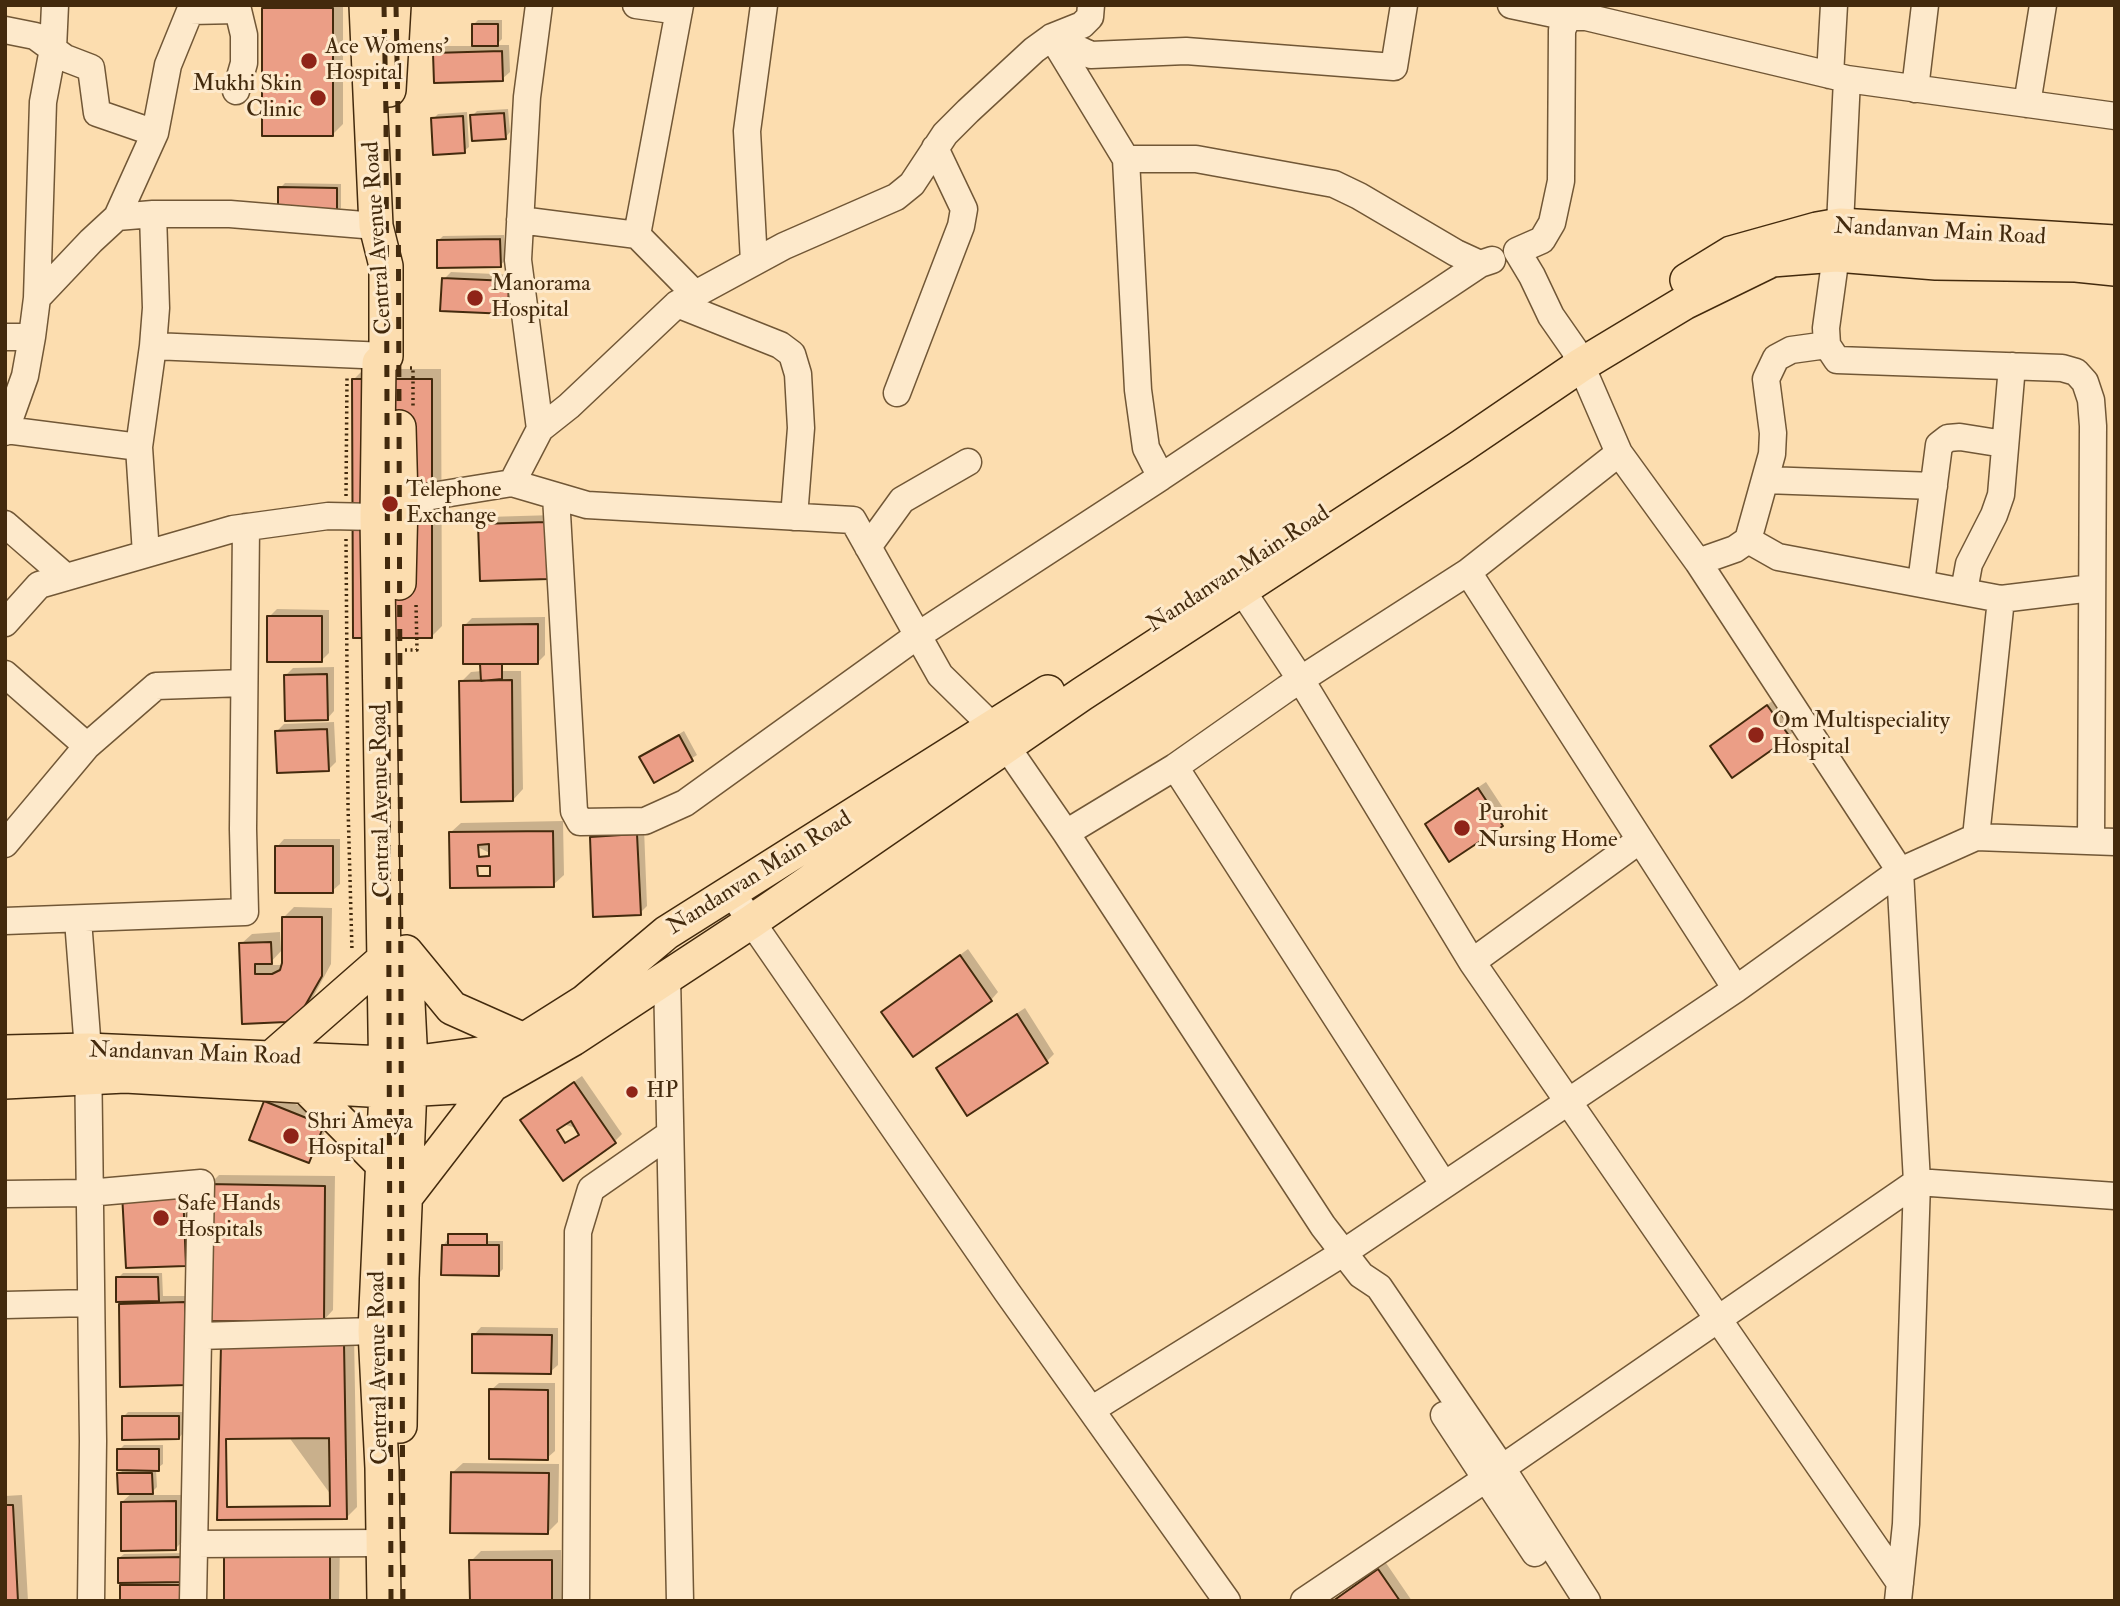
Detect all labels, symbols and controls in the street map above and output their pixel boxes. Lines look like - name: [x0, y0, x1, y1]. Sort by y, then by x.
- place label: Ace Womens' Hospital: [325, 34, 449, 88]
- marker: Ace Womens' Hospital: [299, 51, 319, 71]
- place label: Mukhi Skin Clinic: [192, 71, 302, 125]
- marker: Mukhi Skin Clinic: [308, 88, 328, 108]
- street label: Central Avenue Road: [358, 140, 400, 336]
- street label: Nandanvan Main Road: [1833, 214, 2047, 252]
- place label: Manorama Hospital: [491, 271, 591, 325]
- marker: Manorama Hospital: [465, 288, 485, 308]
- place label: Telephone Exchange: [406, 477, 501, 531]
- marker: Telephone Exchange: [380, 494, 400, 514]
- street label: Nandanvan Main Road: [1143, 501, 1335, 639]
- street label: Central Avenue Road: [367, 704, 397, 898]
- place label: Om Multispeciality Hospital: [1772, 708, 1950, 762]
- marker: Om Multispeciality Hospital: [1746, 725, 1766, 745]
- place label: Purohit Nursing Home: [1478, 801, 1618, 855]
- street label: Nandanvan Main Road: [663, 806, 857, 942]
- marker: Purohit Nursing Home: [1452, 818, 1472, 838]
- street label: Nandanvan Main Road: [89, 1038, 301, 1072]
- place label: HP: [646, 1078, 678, 1106]
- marker: HP: [624, 1084, 640, 1100]
- place label: Shri Ameya Hospital: [307, 1109, 413, 1163]
- marker: Shri Ameya Hospital: [281, 1126, 301, 1146]
- place label: Safe Hands Hospitals: [177, 1191, 280, 1245]
- marker: Safe Hands Hospitals: [151, 1208, 171, 1228]
- street label: Central Avenue Road: [365, 1271, 395, 1465]

